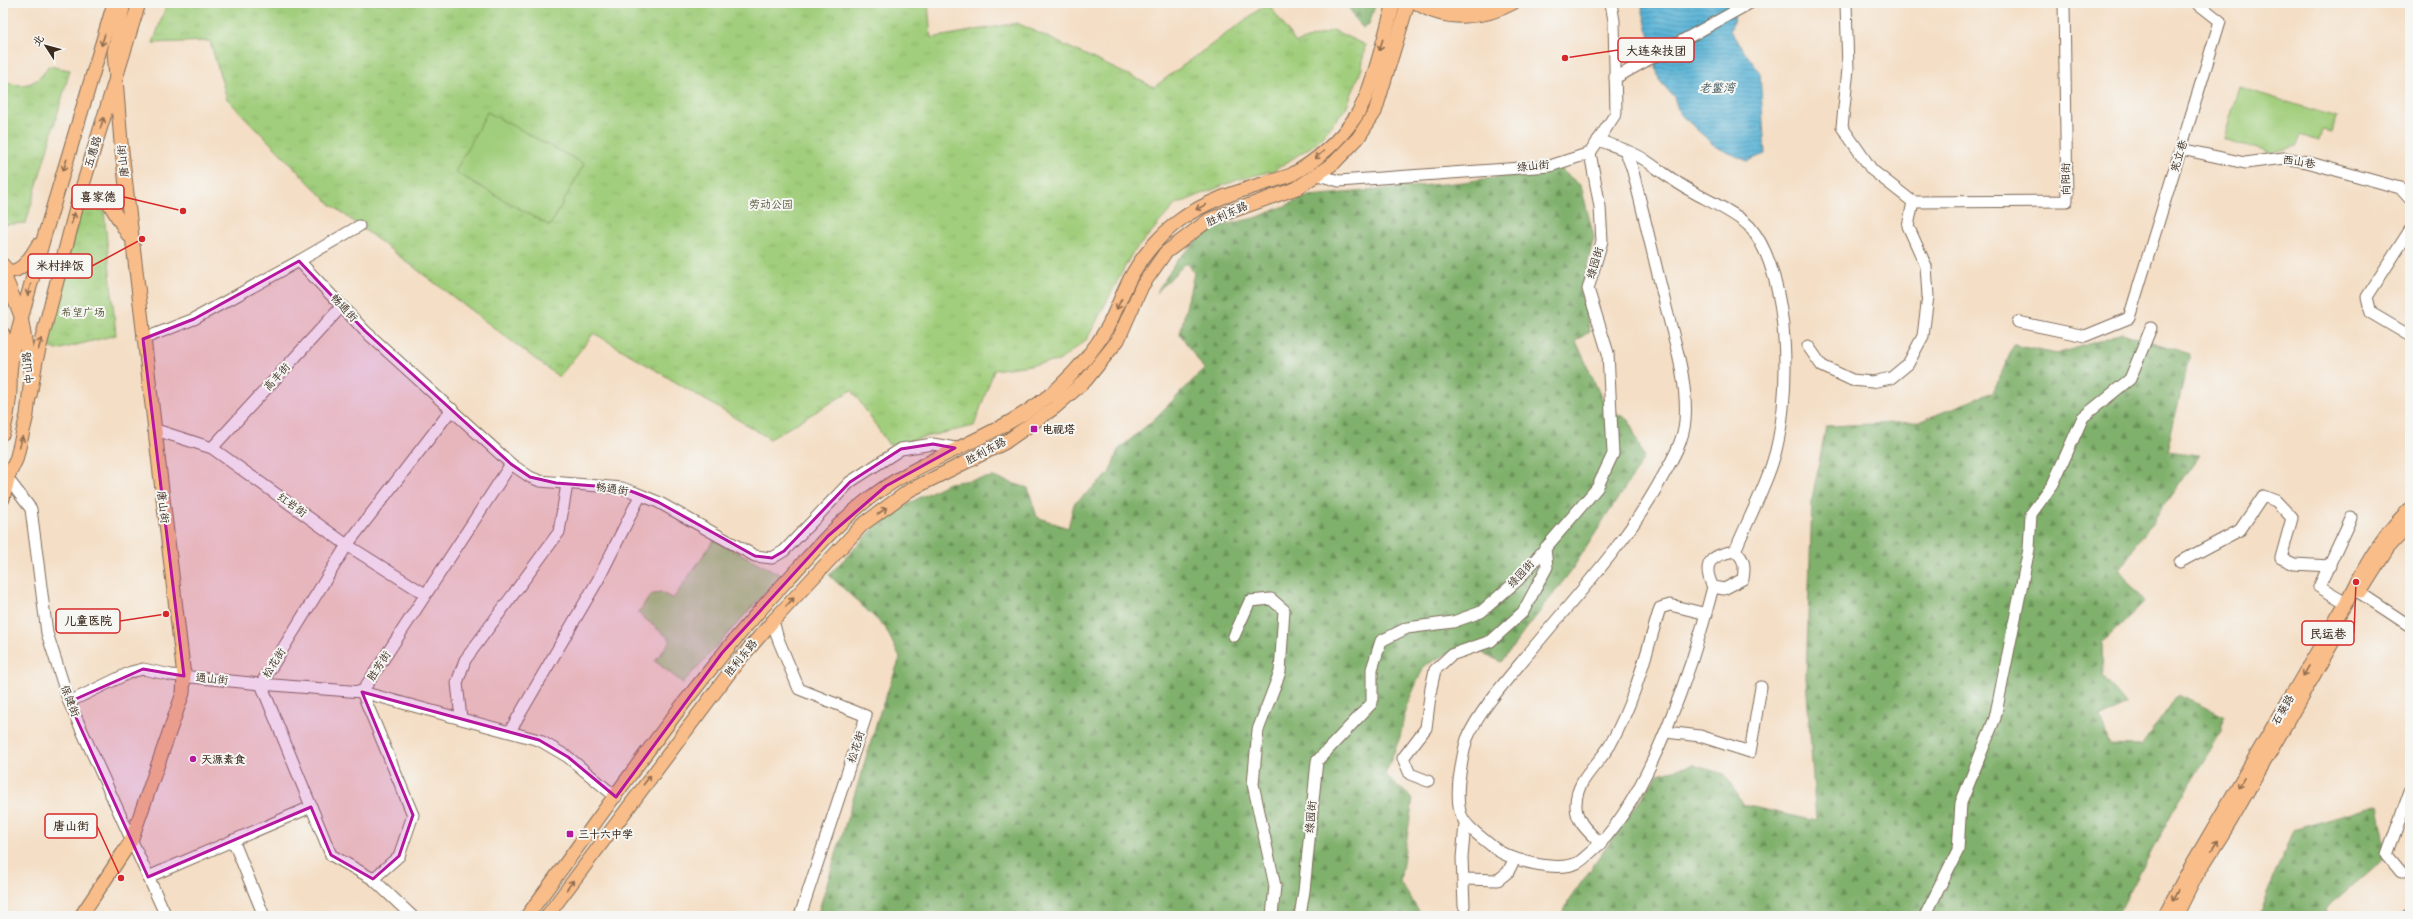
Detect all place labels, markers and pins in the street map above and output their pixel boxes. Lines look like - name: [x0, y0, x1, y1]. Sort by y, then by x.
- callout: 大连杂技团: [1618, 38, 1694, 62]
- callout: 喜家德: [72, 185, 124, 209]
- callout: 米村拌饭: [28, 254, 92, 278]
- place label: 电视塔: [1042, 423, 1075, 436]
- marker: 电视塔: [1029, 424, 1039, 434]
- callout: 儿童医院: [56, 609, 120, 633]
- callout: 民运巷: [2302, 621, 2354, 645]
- place label: 天源素食: [201, 753, 245, 766]
- marker: 天源素食: [188, 754, 198, 764]
- callout: 唐山街: [45, 814, 97, 838]
- place label: 三十六中学: [578, 828, 633, 841]
- marker: 三十六中学: [565, 829, 575, 839]

